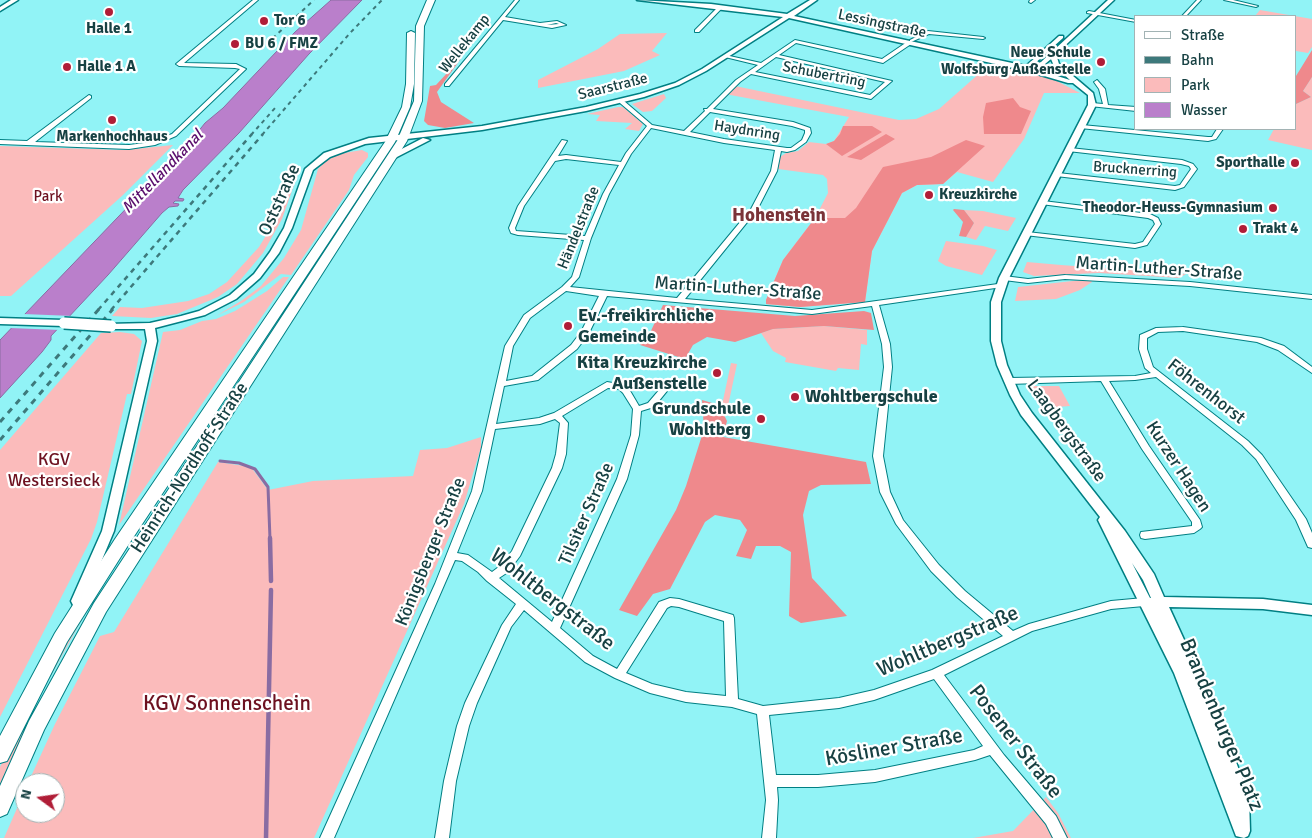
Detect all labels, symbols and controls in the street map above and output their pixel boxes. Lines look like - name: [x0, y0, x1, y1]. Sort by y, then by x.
- marker: Halle 1: [103, 6, 115, 18]
- street label: Lessingstraße: [836, 6, 928, 42]
- street label: Wellekamp: [436, 11, 494, 77]
- place label: Tor 6: [274, 12, 306, 30]
- marker: Tor 6: [258, 15, 270, 27]
- legend: [1134, 15, 1297, 130]
- place label: Halle 1: [86, 20, 132, 38]
- text: Straße: [1181, 26, 1225, 44]
- place label: BU 6 / FMZ: [245, 35, 318, 53]
- marker: BU 6 / FMZ: [229, 38, 241, 50]
- place label: Neue Schule Wolfsburg Außenstelle: [941, 44, 1091, 79]
- text: Bahn: [1181, 51, 1214, 69]
- marker: Neue Schule Wolfsburg Außenstelle: [1095, 56, 1107, 68]
- place label: Halle 1 A: [77, 58, 136, 76]
- street label: Schubertring: [781, 58, 867, 92]
- marker: Halle 1 A: [61, 61, 73, 73]
- street label: Saarstraße: [576, 70, 650, 104]
- text: Park: [1181, 76, 1210, 94]
- text: Wasser: [1181, 101, 1227, 119]
- marker: Markenhochhaus: [106, 114, 118, 126]
- street label: Haydnring: [713, 117, 781, 145]
- water label: Mittellandkanal: [118, 126, 208, 218]
- place label: Markenhochhaus: [56, 128, 168, 146]
- place label: Sporthalle: [1216, 154, 1285, 172]
- marker: Sporthalle: [1289, 157, 1301, 169]
- street label: Brucknerring: [1092, 158, 1178, 182]
- street label: Oststraße: [255, 161, 305, 239]
- street label: Händelstraße: [554, 184, 604, 272]
- place label: Kreuzkirche: [939, 186, 1017, 204]
- park label: Park: [34, 188, 62, 206]
- marker: Kreuzkirche: [923, 189, 935, 201]
- place label: Theodor-Heuss-Gymnasium: [1083, 199, 1263, 217]
- marker: Theodor-Heuss-Gymnasium: [1267, 202, 1279, 214]
- district label: Hohenstein: [732, 205, 826, 227]
- place label: Trakt 4: [1253, 220, 1298, 238]
- marker: Trakt 4: [1237, 223, 1249, 235]
- street label: Martin-Luther-Straße: [1075, 252, 1243, 286]
- street label: Martin-Luther-Straße: [654, 272, 822, 306]
- place label: Ev.-freikirchliche Gemeinde: [578, 305, 714, 348]
- marker: Ev.-freikirchliche Gemeinde: [562, 320, 574, 332]
- place label: Kita Kreuzkirche Außenstelle: [577, 352, 707, 394]
- street label: Föhrenhorst: [1163, 355, 1249, 429]
- marker: Kita Kreuzkirche Außenstelle: [711, 367, 723, 379]
- street label: Laagbergstraße: [1022, 376, 1110, 486]
- street label: Heinrich-Nordhoff-Straße: [127, 379, 253, 557]
- place label: Wohltbergschule: [805, 386, 938, 408]
- marker: Wohltbergschule: [789, 391, 801, 403]
- place label: Grundschule Wohltberg: [652, 398, 751, 440]
- marker: Grundschule Wohltberg: [755, 413, 767, 425]
- street label: Kurzer Hagen: [1141, 418, 1215, 516]
- park label: KGV Westersieck: [8, 449, 100, 492]
- street label: Tilsiter Straße: [555, 460, 619, 568]
- street label: Königsberger Straße: [391, 475, 471, 629]
- street label: Wohltbergstraße: [485, 544, 619, 656]
- street label: Wohltbergstraße: [873, 601, 1023, 683]
- street label: Brandenburger Platz: [1173, 635, 1269, 815]
- street label: Posener Straße: [963, 680, 1067, 804]
- park label: KGV Sonnenschein: [143, 691, 311, 717]
- street label: Kösliner Straße: [823, 724, 965, 772]
- north arrow: [15, 773, 65, 823]
- text: N: [17, 788, 35, 801]

